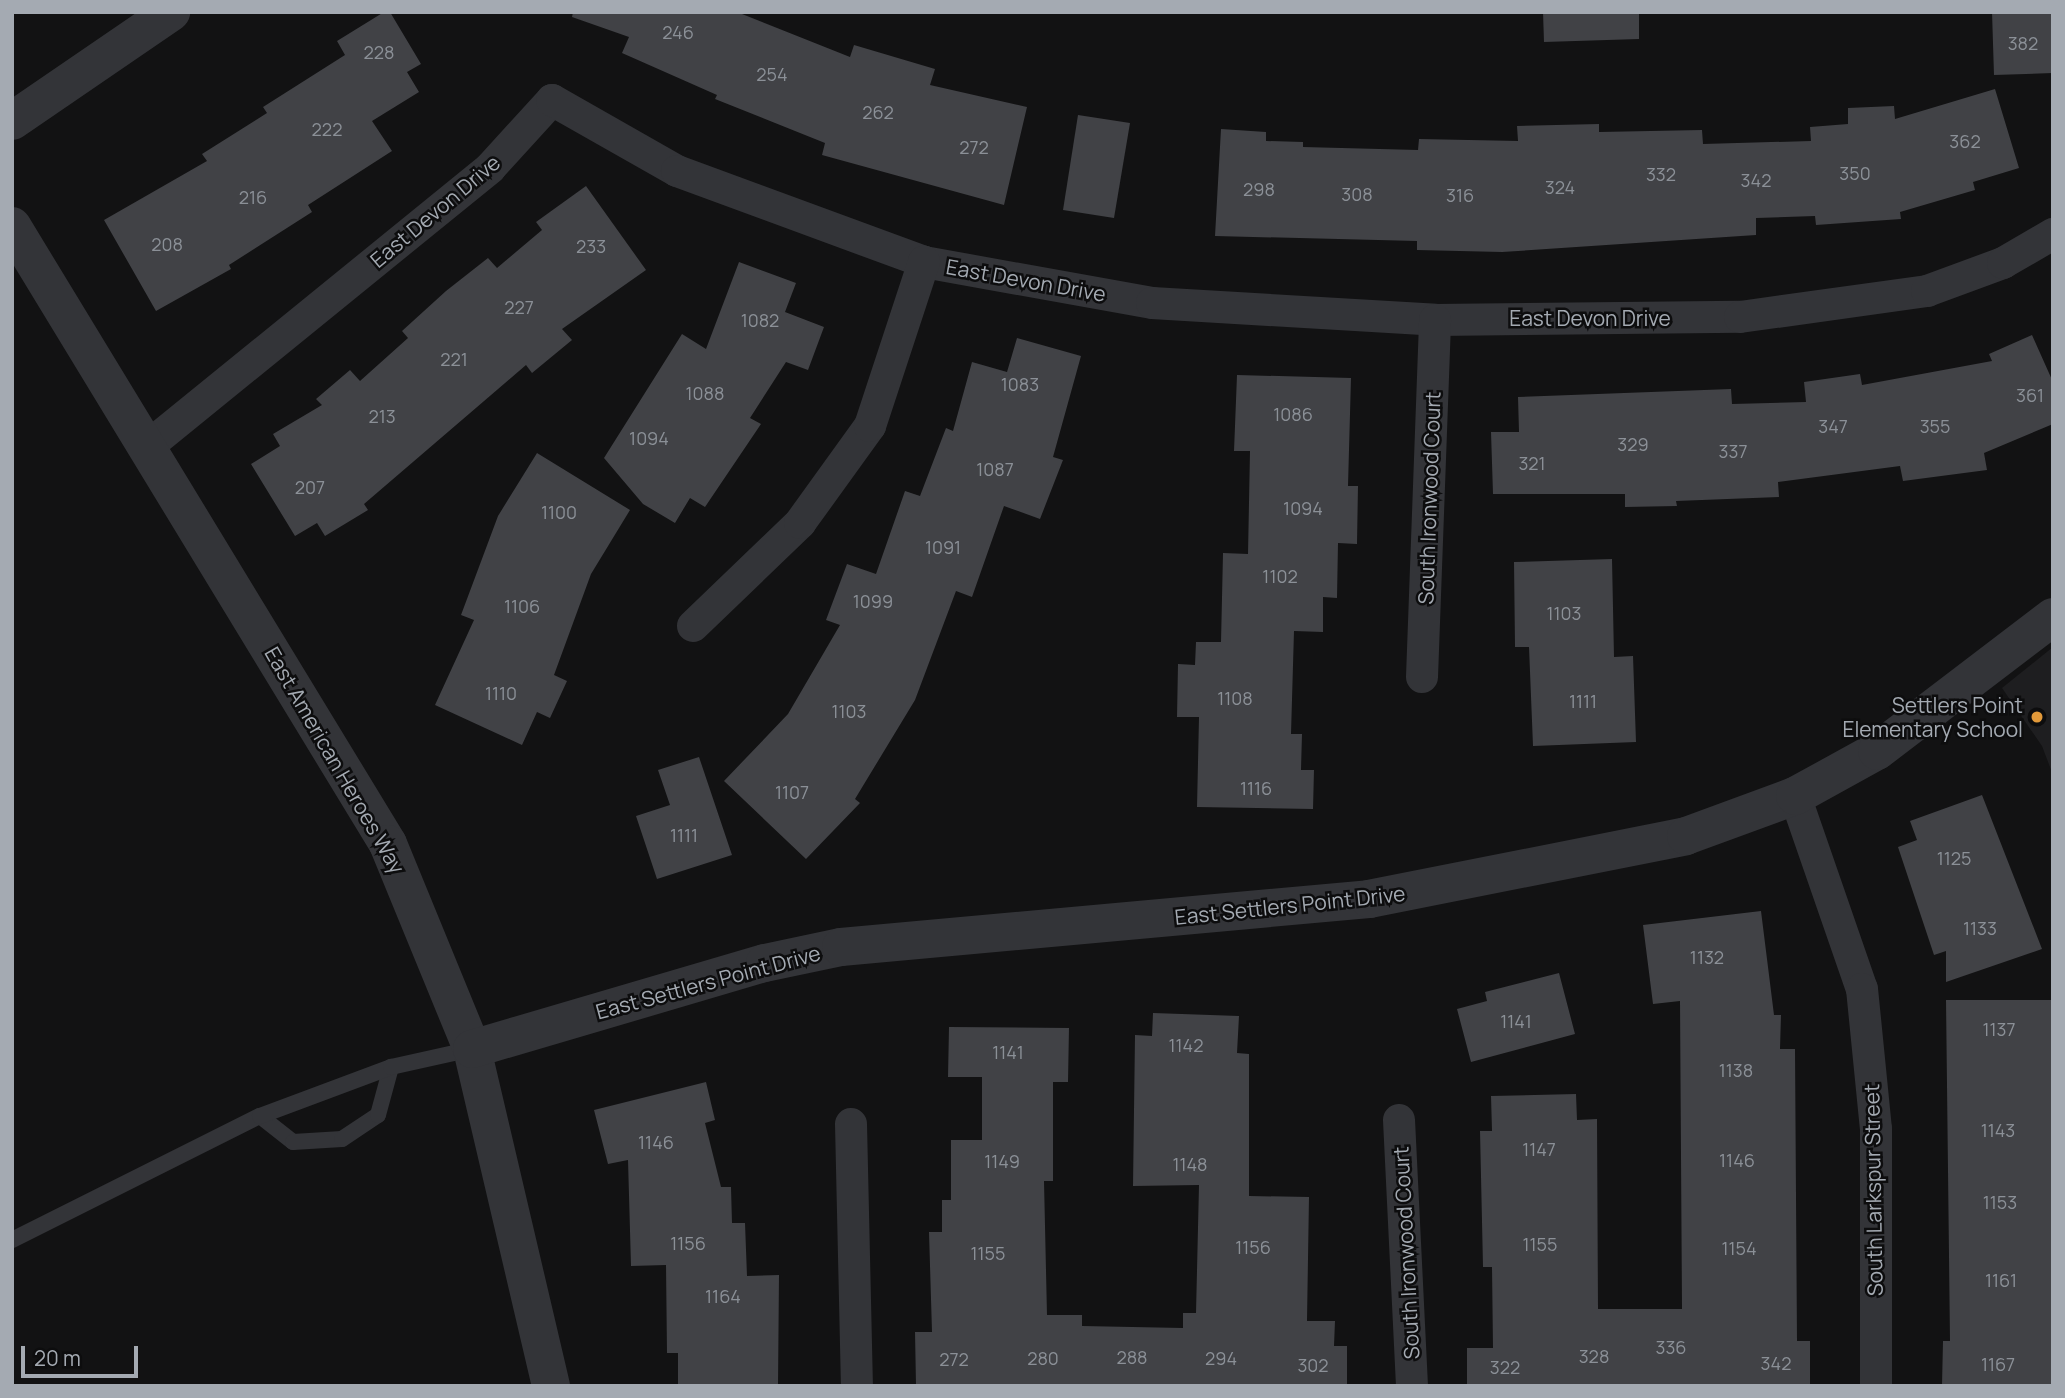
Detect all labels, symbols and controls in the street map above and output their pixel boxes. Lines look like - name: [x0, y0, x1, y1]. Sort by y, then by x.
- house number: 246: [662, 21, 694, 43]
- house number: 382: [2008, 32, 2038, 54]
- house number: 228: [364, 41, 394, 63]
- house number: 254: [756, 63, 788, 85]
- house number: 262: [862, 101, 894, 123]
- house number: 222: [312, 118, 342, 140]
- house number: 362: [1949, 130, 1981, 152]
- house number: 272: [959, 136, 989, 158]
- street label: East Devon Drive: [365, 149, 505, 273]
- house number: 350: [1839, 162, 1871, 184]
- house number: 332: [1646, 163, 1676, 185]
- house number: 342: [1741, 169, 1771, 191]
- house number: 324: [1545, 176, 1575, 198]
- house number: 298: [1243, 178, 1275, 200]
- house number: 308: [1341, 183, 1373, 205]
- house number: 316: [1446, 184, 1474, 206]
- house number: 216: [239, 186, 267, 208]
- house number: 208: [151, 233, 183, 255]
- house number: 233: [576, 235, 606, 257]
- street label: East Devon Drive: [944, 254, 1108, 306]
- house number: 227: [504, 296, 534, 318]
- street label: East Devon Drive: [1509, 305, 1671, 331]
- house number: 1082: [741, 309, 779, 331]
- house number: 221: [440, 348, 468, 370]
- house number: 1083: [1001, 373, 1039, 395]
- house number: 1088: [686, 382, 724, 404]
- house number: 361: [2016, 384, 2044, 406]
- street label: South Ironwood Court: [1413, 391, 1445, 605]
- house number: 1086: [1273, 403, 1313, 425]
- house number: 213: [368, 405, 396, 427]
- house number: 347: [1818, 415, 1848, 437]
- house number: 355: [1920, 415, 1950, 437]
- house number: 1094: [629, 427, 669, 449]
- house number: 329: [1617, 433, 1649, 455]
- house number: 337: [1719, 440, 1747, 462]
- house number: 321: [1518, 452, 1546, 474]
- house number: 1087: [976, 458, 1014, 480]
- house number: 207: [295, 476, 325, 498]
- house number: 1094: [1283, 497, 1323, 519]
- house number: 1100: [541, 501, 577, 523]
- house number: 1091: [925, 536, 961, 558]
- house number: 1102: [1262, 565, 1298, 587]
- house number: 1099: [853, 590, 893, 612]
- house number: 1106: [504, 595, 540, 617]
- house number: 1103: [1547, 602, 1581, 624]
- street label: East American Heroes Way: [260, 642, 410, 878]
- house number: 1110: [485, 682, 517, 704]
- house number: 1108: [1217, 687, 1253, 709]
- house number: 1111: [1569, 690, 1597, 712]
- place label: Settlers Point Elementary School: [1842, 692, 2023, 742]
- house number: 1103: [832, 700, 866, 722]
- marker: Settlers Point Elementary School: [2029, 709, 2045, 725]
- house number: 1116: [1240, 777, 1272, 799]
- house number: 1107: [775, 781, 809, 803]
- house number: 1111: [670, 824, 698, 846]
- house number: 1125: [1937, 847, 1971, 869]
- street label: East Settlers Point Drive: [1173, 880, 1407, 930]
- house number: 1133: [1963, 917, 1997, 939]
- street label: East Settlers Point Drive: [593, 940, 823, 1024]
- house number: 1132: [1690, 946, 1724, 968]
- house number: 1141: [1500, 1010, 1532, 1032]
- house number: 1137: [1982, 1018, 2016, 1040]
- house number: 1142: [1169, 1034, 1203, 1056]
- house number: 1141: [992, 1041, 1024, 1063]
- house number: 1138: [1719, 1059, 1753, 1081]
- street label: South Larkspur Street: [1859, 1084, 1887, 1296]
- house number: 1143: [1981, 1119, 2015, 1141]
- house number: 1146: [638, 1131, 674, 1153]
- house number: 1147: [1522, 1138, 1556, 1160]
- street label: South Ironwood Court: [1388, 1146, 1424, 1360]
- house number: 1146: [1719, 1149, 1755, 1171]
- house number: 1149: [984, 1150, 1020, 1172]
- house number: 1148: [1172, 1153, 1208, 1175]
- house number: 1153: [1983, 1191, 2017, 1213]
- house number: 1156: [670, 1232, 706, 1254]
- house number: 1155: [1523, 1233, 1557, 1255]
- house number: 1156: [1235, 1236, 1271, 1258]
- house number: 1154: [1721, 1237, 1757, 1259]
- house number: 1155: [971, 1242, 1005, 1264]
- house number: 1161: [1985, 1269, 2017, 1291]
- house number: 1164: [705, 1285, 741, 1307]
- scale bar: [24, 1332, 142, 1376]
- house number: 336: [1655, 1336, 1687, 1358]
- text: 20 m: [34, 1344, 81, 1372]
- house number: 328: [1579, 1345, 1609, 1367]
- house number: 288: [1116, 1346, 1148, 1368]
- house number: 280: [1027, 1347, 1059, 1369]
- house number: 294: [1205, 1347, 1237, 1369]
- house number: 272: [939, 1348, 969, 1370]
- house number: 342: [1761, 1352, 1791, 1374]
- house number: 1167: [1981, 1353, 2015, 1375]
- house number: 302: [1297, 1354, 1329, 1376]
- house number: 322: [1490, 1356, 1520, 1378]

